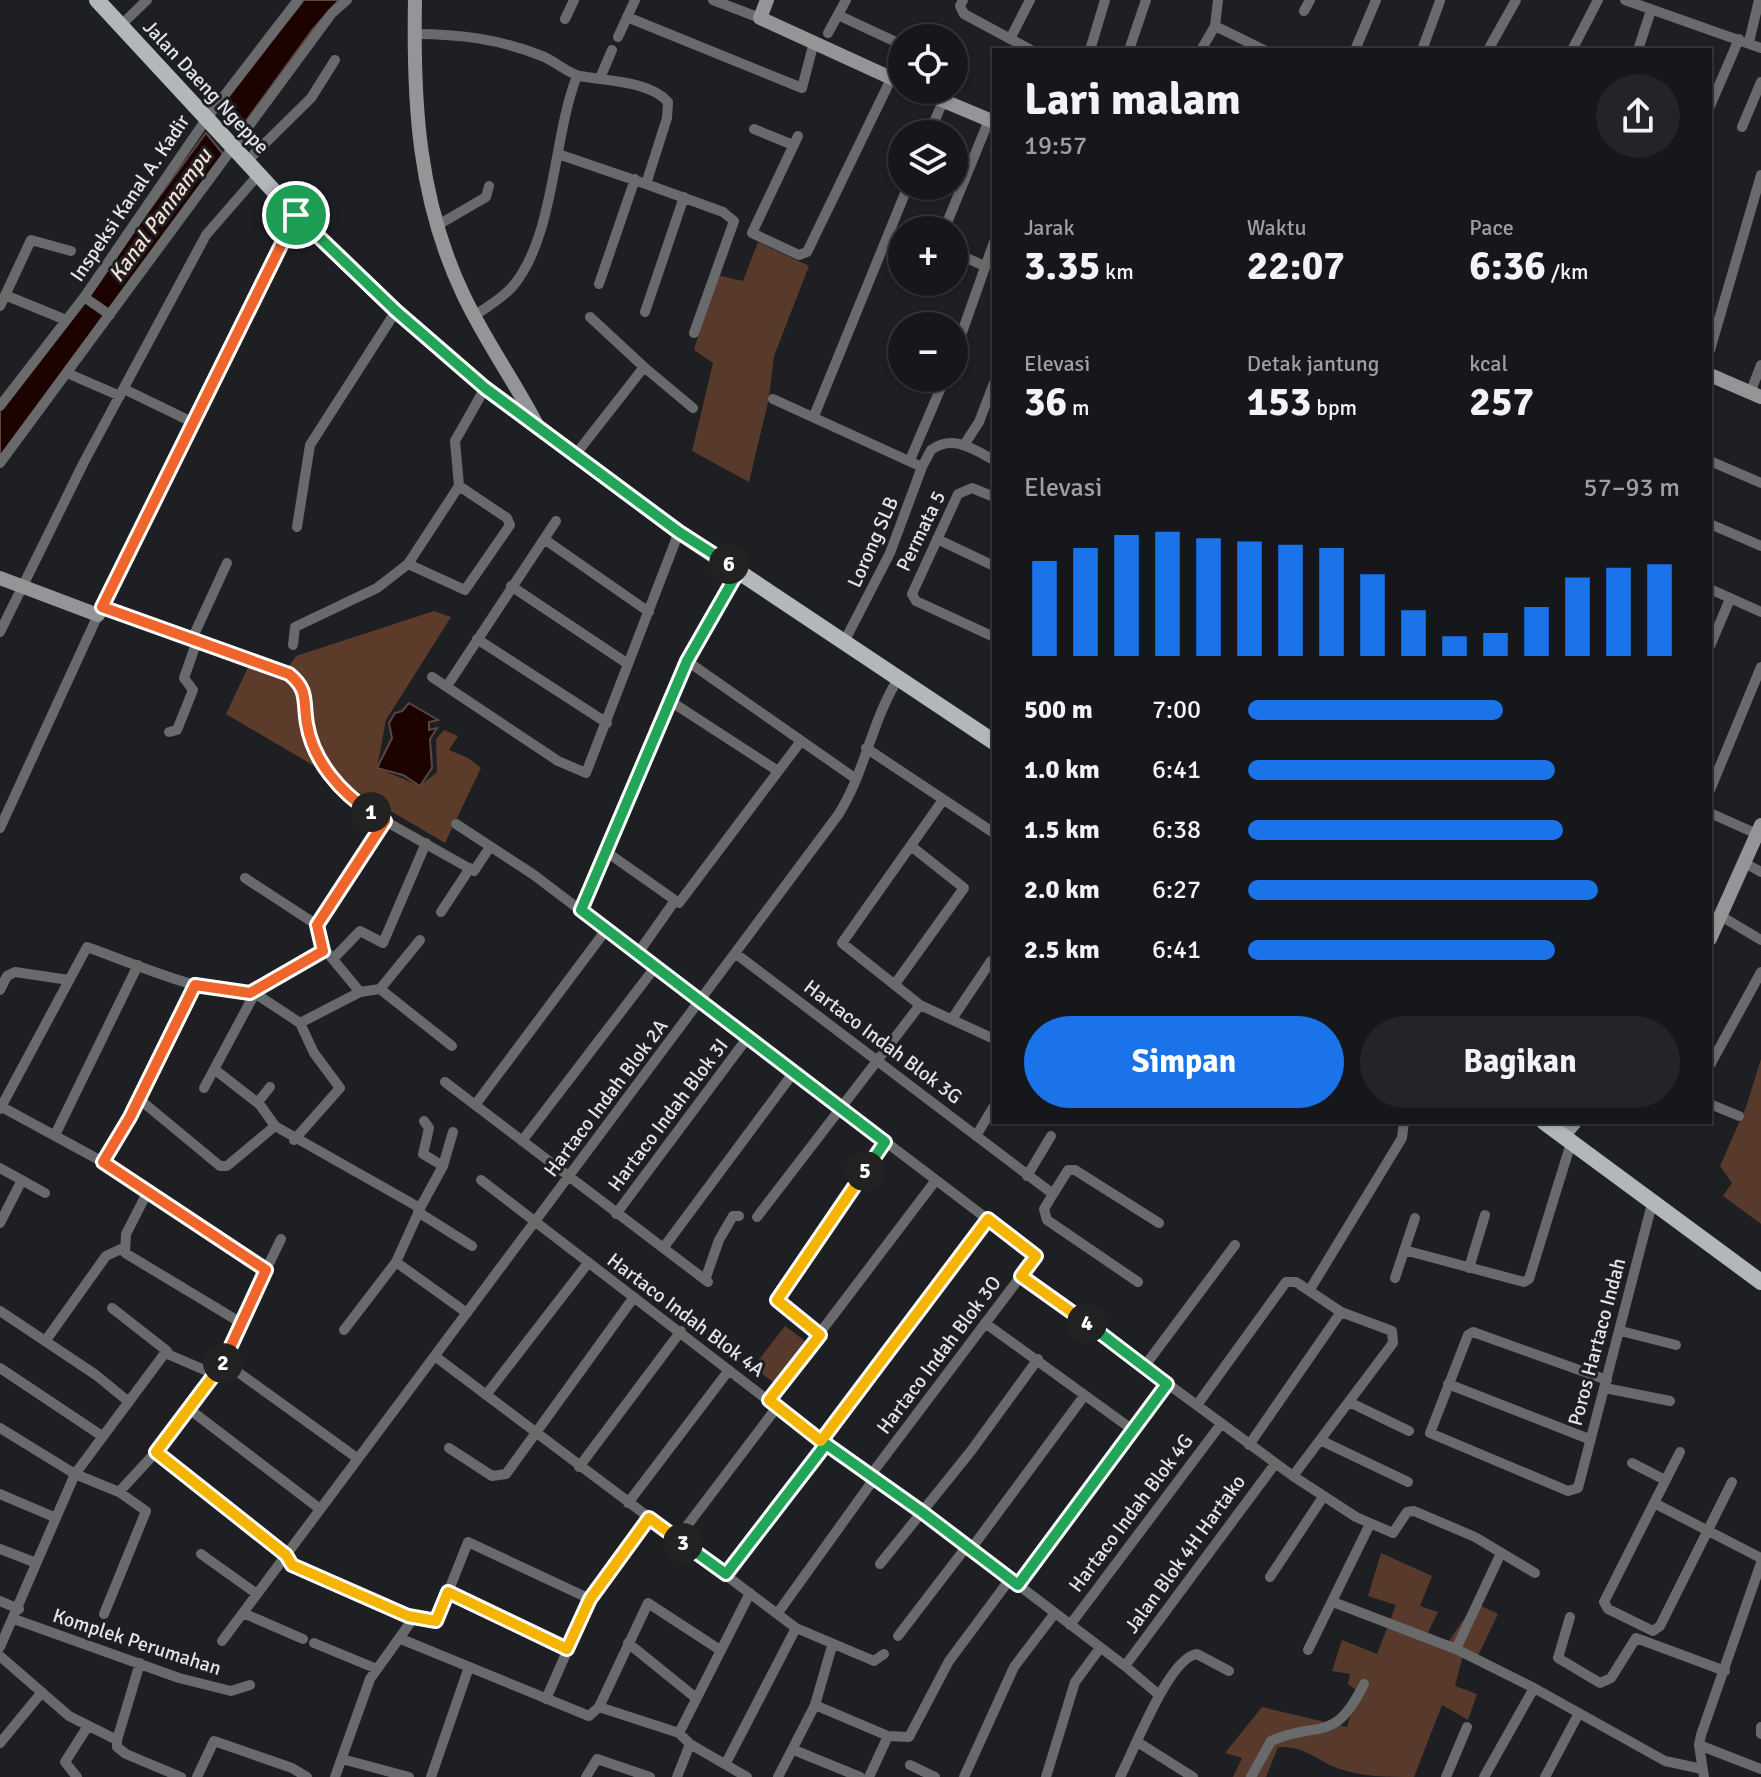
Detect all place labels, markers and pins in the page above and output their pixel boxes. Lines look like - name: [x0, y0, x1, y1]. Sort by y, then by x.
- pin: [262, 181, 330, 249]
- pin: 6: [709, 544, 749, 584]
- pin: 1: [351, 792, 391, 832]
- pin: 5: [845, 1151, 885, 1191]
- pin: 4: [1067, 1303, 1107, 1343]
- pin: 2: [203, 1343, 243, 1383]
- pin: 3: [663, 1523, 703, 1563]

